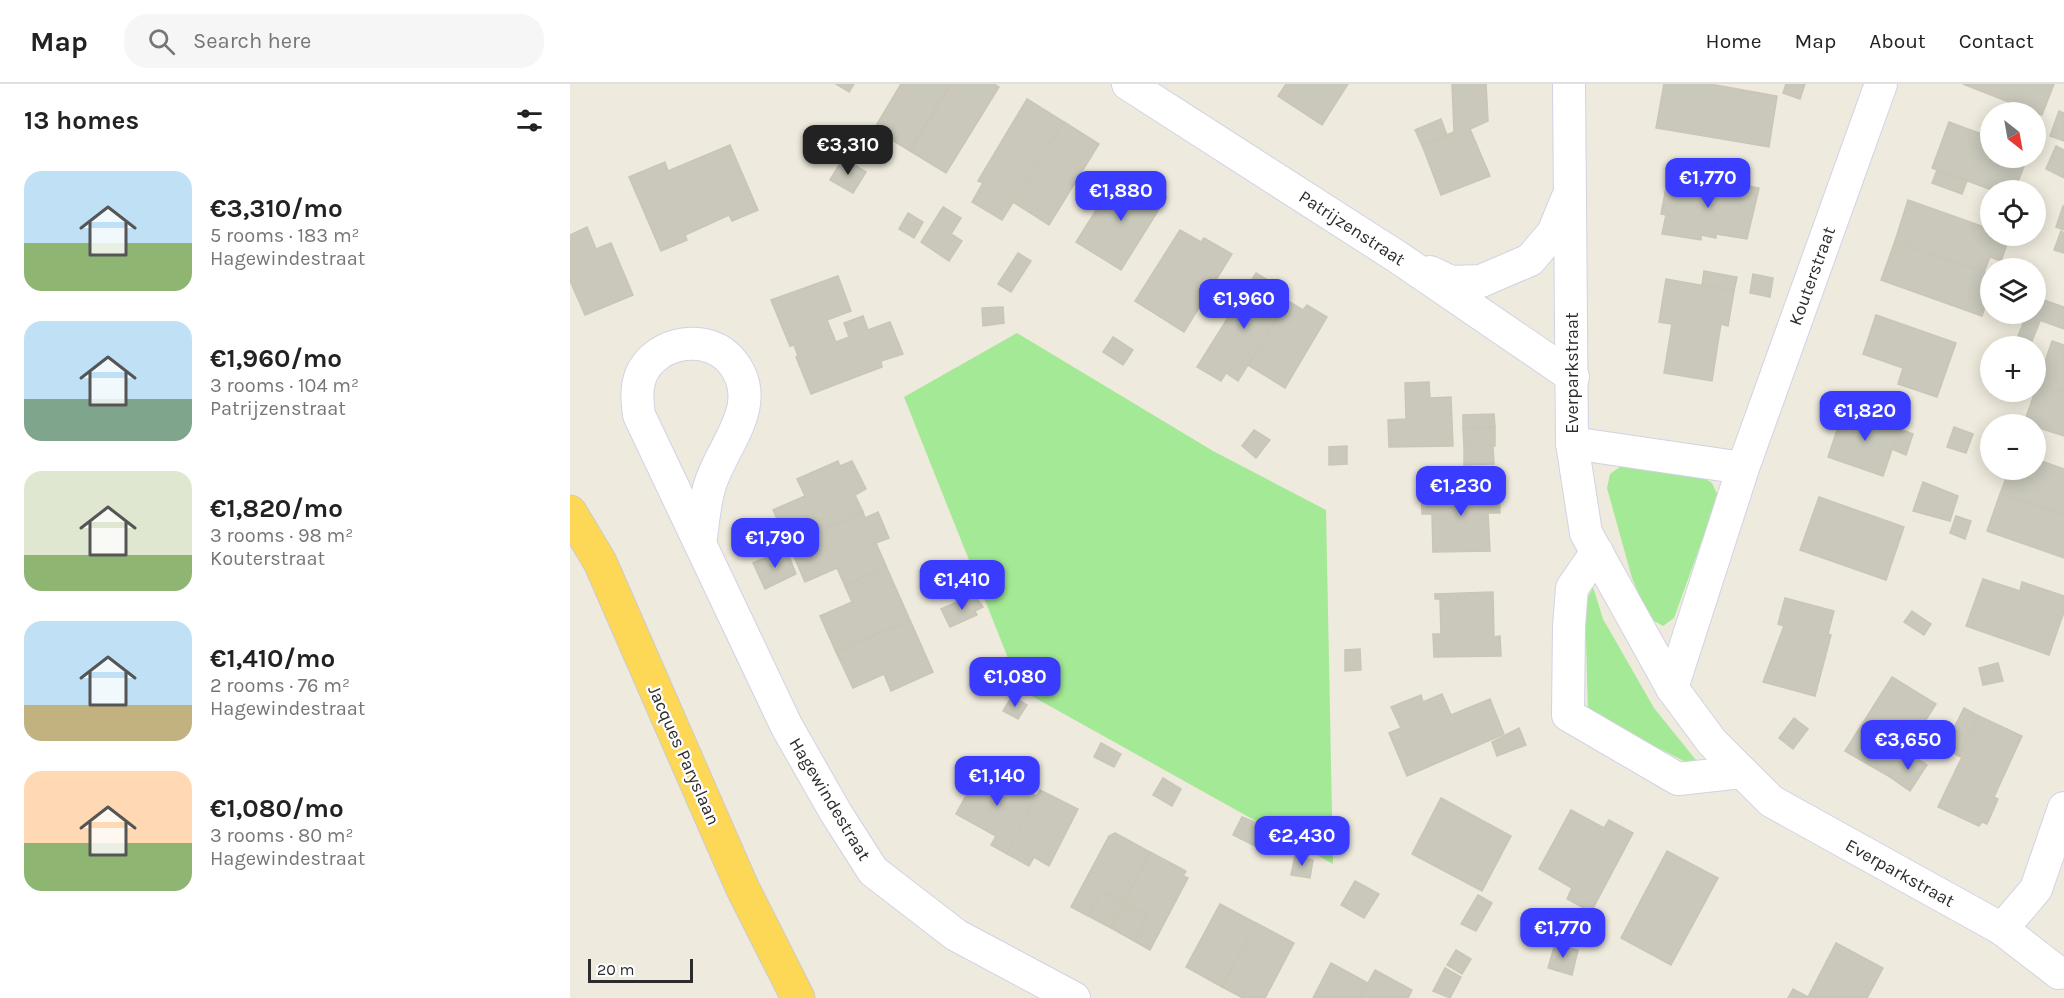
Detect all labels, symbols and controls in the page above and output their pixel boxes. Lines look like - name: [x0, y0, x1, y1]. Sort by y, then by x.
- search box: [124, 14, 544, 68]
- text: Map: [30, 25, 88, 58]
- icon: search: [145, 25, 178, 58]
- text: Search here: [193, 28, 311, 54]
- text: Home: [1706, 29, 1762, 53]
- text: Map: [1795, 29, 1836, 53]
- text: About: [1869, 29, 1926, 53]
- text: Contact: [1959, 29, 2034, 53]
- north arrow: [1980, 102, 2046, 168]
- map controls: [1980, 102, 2046, 480]
- icon: filters: [513, 104, 546, 137]
- text: 13 homes: [24, 105, 139, 136]
- pin: €3,310: [799, 125, 897, 176]
- text: €3,310: [817, 133, 879, 156]
- pin: €1,770: [1659, 158, 1757, 209]
- text: €1,770: [1679, 166, 1737, 189]
- pin: €1,880: [1072, 171, 1170, 222]
- text: €1,880: [1089, 179, 1153, 202]
- button: locate: [1980, 180, 2046, 246]
- street label: Patrijzenstraat: [1295, 186, 1409, 271]
- text: €3,310/mo: [210, 193, 343, 224]
- icon: home: [72, 195, 144, 267]
- street label: Kouterstraat: [1784, 223, 1840, 328]
- text: 5 rooms · 183 m²: [210, 224, 360, 247]
- text: Hagewindestraat: [210, 247, 365, 270]
- button: layers: [1980, 258, 2046, 324]
- pin: €1,960: [1195, 279, 1293, 330]
- text: €1,960: [1213, 287, 1275, 310]
- street label: Everparkstraat: [1561, 312, 1583, 434]
- button: +: [1980, 336, 2046, 402]
- text: €1,960/mo: [210, 343, 342, 374]
- icon: home: [72, 345, 144, 417]
- text: 3 rooms · 104 m²: [210, 374, 359, 397]
- pin: €1,820: [1816, 391, 1914, 442]
- text: Patrijzenstraat: [210, 397, 346, 420]
- text: €1,820: [1834, 399, 1896, 422]
- button: −: [1980, 414, 2046, 480]
- pin: €1,230: [1412, 466, 1510, 517]
- text: €1,230: [1430, 474, 1492, 497]
- text: €1,820/mo: [210, 493, 343, 524]
- icon: home: [72, 495, 144, 567]
- pin: €1,790: [726, 518, 824, 569]
- text: 3 rooms · 98 m²: [210, 524, 353, 547]
- text: €1,790: [745, 526, 805, 549]
- text: Kouterstraat: [210, 547, 325, 570]
- pin: €1,410: [913, 560, 1011, 611]
- text: €1,410: [934, 568, 990, 591]
- text: €1,410/mo: [210, 643, 335, 674]
- icon: home: [72, 645, 144, 717]
- pin: €1,080: [966, 657, 1064, 708]
- text: €1,080: [983, 665, 1047, 688]
- text: 2 rooms · 76 m²: [210, 674, 350, 697]
- street label: Jacques Paryslaan: [643, 682, 725, 828]
- text: Hagewindestraat: [210, 697, 365, 720]
- pin: €3,650: [1859, 720, 1957, 771]
- text: €3,650: [1875, 728, 1941, 751]
- street label: Hagewindestraat: [785, 733, 876, 865]
- pin: €1,140: [948, 756, 1046, 807]
- text: €1,140: [969, 764, 1025, 787]
- text: €1,080/mo: [210, 793, 344, 824]
- icon: home: [72, 795, 144, 867]
- pin: €2,430: [1253, 816, 1351, 867]
- text: 3 rooms · 80 m²: [210, 824, 354, 847]
- text: €2,430: [1269, 824, 1335, 847]
- street label: Everparkstraat: [1842, 834, 1959, 912]
- text: Hagewindestraat: [210, 847, 365, 870]
- pin: €1,770: [1514, 908, 1612, 959]
- text: €1,770: [1534, 916, 1592, 939]
- scale bar: [588, 956, 693, 984]
- text: 20 m: [597, 960, 635, 979]

